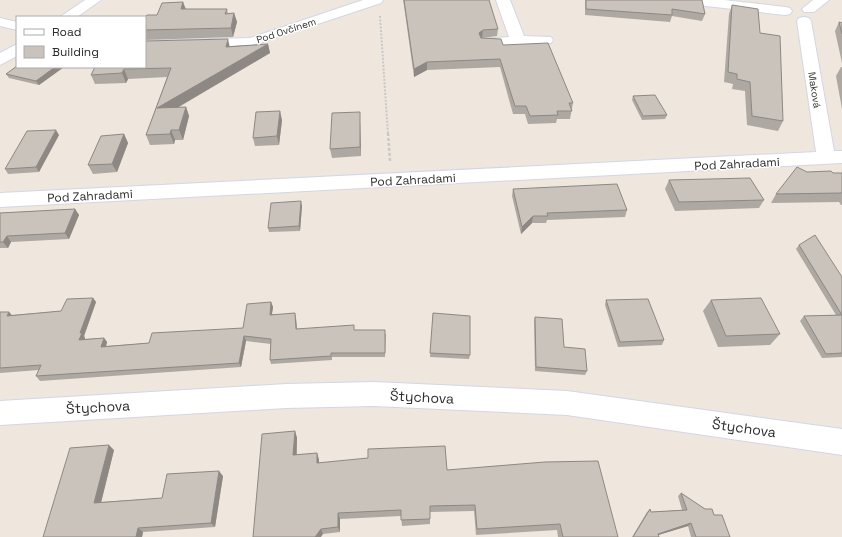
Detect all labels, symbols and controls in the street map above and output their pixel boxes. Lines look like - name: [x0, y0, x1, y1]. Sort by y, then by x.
- street label: Pod Ovčínem: [255, 15, 318, 46]
- legend: [16, 16, 146, 68]
- text: Road: [52, 24, 81, 40]
- text: Building: [52, 44, 99, 60]
- street label: Maková: [805, 71, 824, 109]
- street label: Pod Zahradami: [694, 154, 780, 174]
- street label: Pod Zahradami: [370, 170, 456, 190]
- street label: Pod Zahradami: [47, 186, 133, 206]
- street label: Štychova: [389, 386, 455, 408]
- street label: Štychova: [65, 396, 131, 418]
- street label: Štychova: [711, 415, 777, 441]

